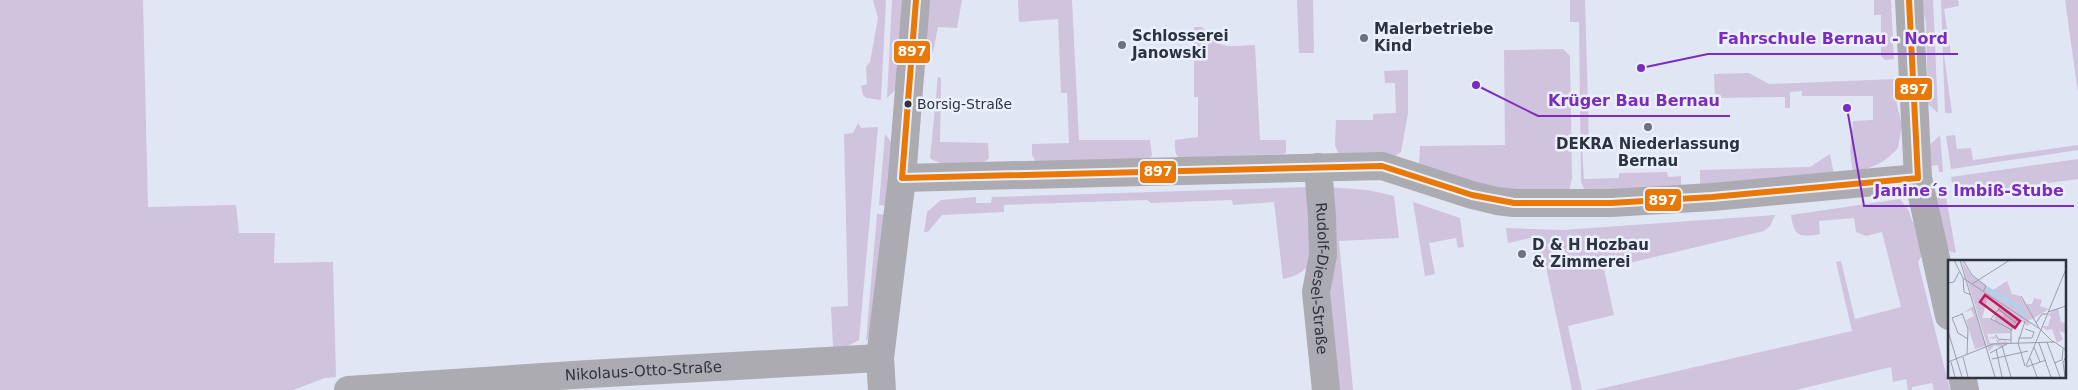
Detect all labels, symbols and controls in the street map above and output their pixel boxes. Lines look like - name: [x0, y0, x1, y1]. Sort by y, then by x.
- place label: Malerbetriebe Kind: [1374, 20, 1493, 55]
- callout: Fahrschule Bernau - Nord: [1708, 23, 1958, 54]
- place label: Schlosserei Janowski: [1131, 27, 1229, 62]
- text: Fahrschule Bernau - Nord: [1718, 29, 1948, 48]
- marker: Malerbetriebe Kind: [1358, 32, 1370, 44]
- marker: Schlosserei Janowski: [1116, 39, 1128, 51]
- line badge: 897: [893, 40, 931, 64]
- text: 897: [897, 43, 927, 59]
- line badge: 897: [1894, 77, 1933, 101]
- text: 897: [1899, 81, 1929, 97]
- callout: Krüger Bau Bernau: [1538, 85, 1730, 116]
- text: Krüger Bau Bernau: [1548, 91, 1720, 110]
- place label: Borsig-Straße: [917, 96, 1012, 112]
- marker: Borsig-Straße: [903, 99, 913, 109]
- marker: DEKRA Niederlassung Bernau: [1642, 121, 1654, 133]
- place label: DEKRA Niederlassung Bernau: [1556, 135, 1740, 170]
- line badge: 897: [1139, 160, 1177, 184]
- text: 897: [1143, 163, 1173, 179]
- callout: Janine´s Imbiß-Stube: [1864, 175, 2074, 206]
- text: Janine´s Imbiß-Stube: [1873, 181, 2064, 200]
- line badge: 897: [1644, 188, 1682, 212]
- text: 897: [1648, 192, 1678, 208]
- street label: Rudolf-Diesel-Straße: [1306, 202, 1332, 355]
- place label: D & H Hozbau & Zimmerei: [1532, 236, 1649, 271]
- marker: D & H Hozbau & Zimmerei: [1516, 248, 1528, 260]
- inset map: [1948, 260, 2066, 378]
- street label: Nikolaus-Otto-Straße: [564, 358, 722, 385]

